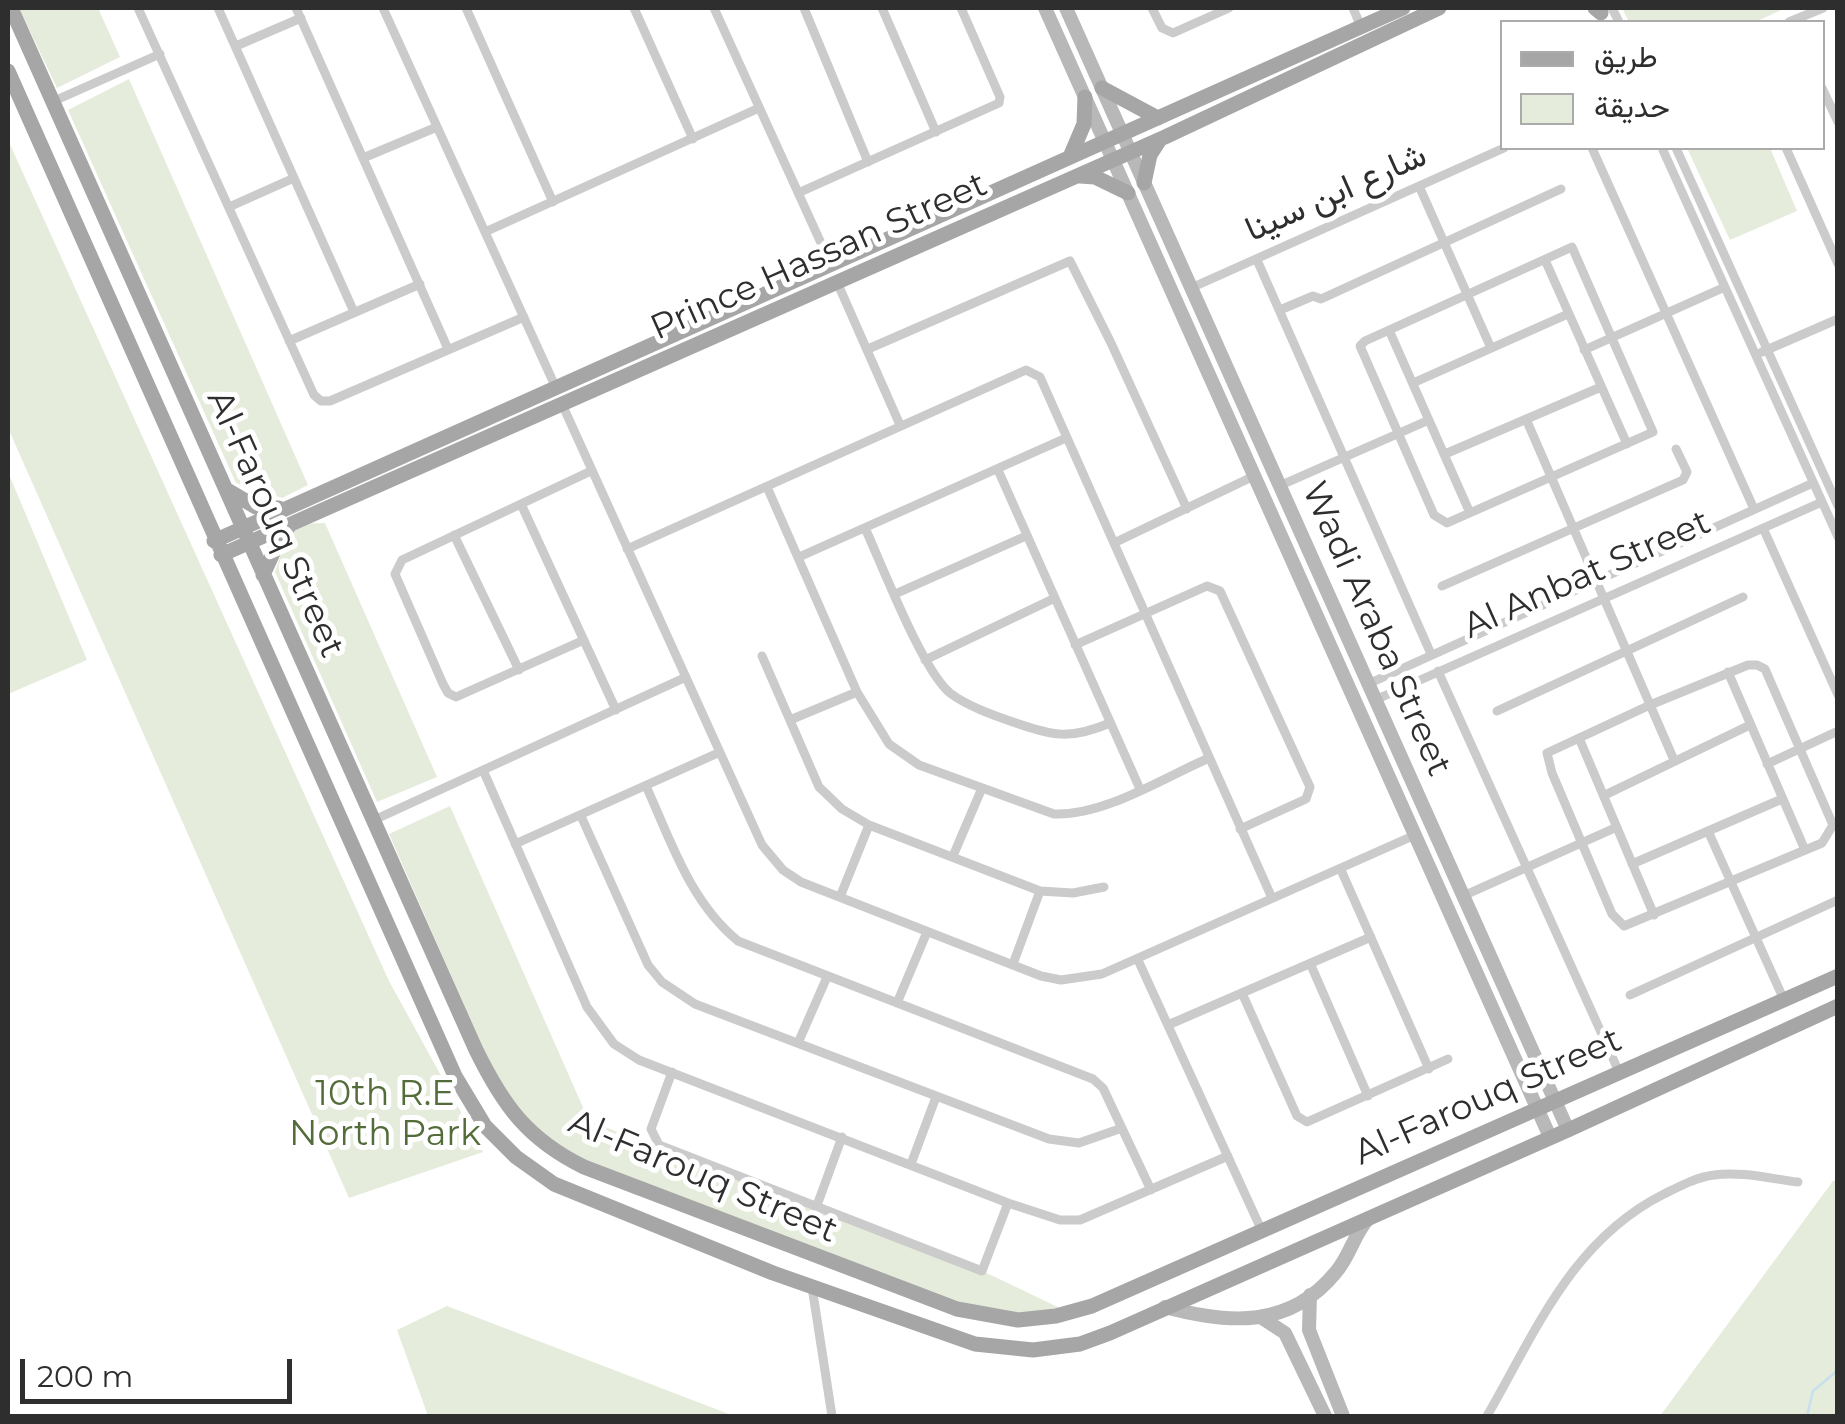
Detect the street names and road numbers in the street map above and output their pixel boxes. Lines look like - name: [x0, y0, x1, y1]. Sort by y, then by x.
- street label: شارع ابن سينا: [1239, 134, 1433, 252]
- street label: Prince Hassan Street: [644, 164, 994, 350]
- street label: Al-Farouq Street: [197, 384, 353, 664]
- street label: Wadi Araba Street: [1292, 475, 1460, 783]
- street label: Al Anbat Street: [1457, 502, 1717, 648]
- street label: Al-Farouq Street: [1348, 1019, 1628, 1175]
- street label: Al-Farouq Street: [562, 1101, 844, 1253]

